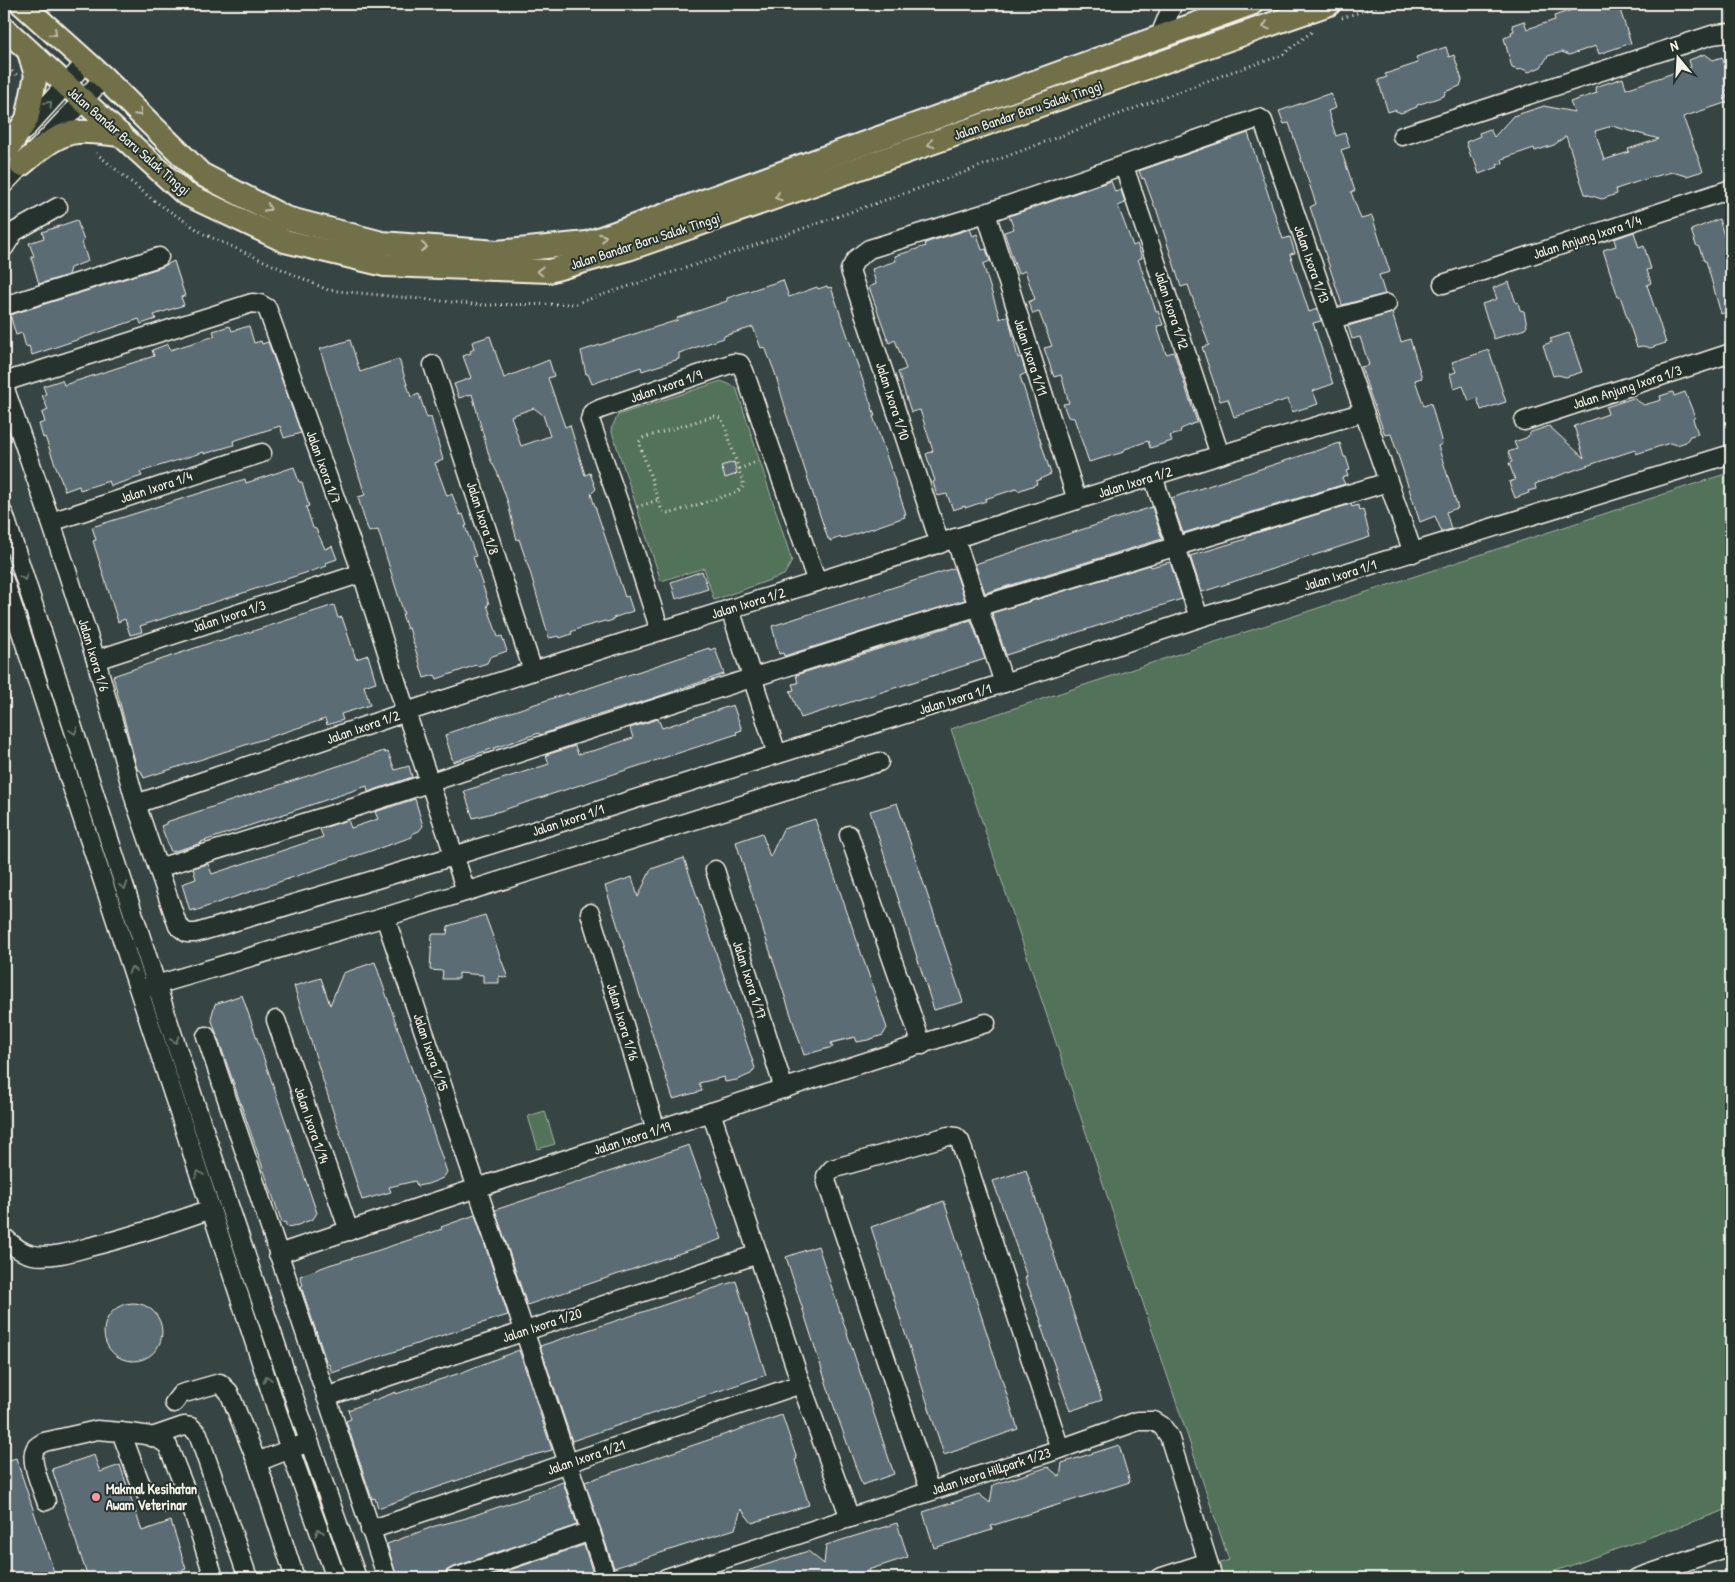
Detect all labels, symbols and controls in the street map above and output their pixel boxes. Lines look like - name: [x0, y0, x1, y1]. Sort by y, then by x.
- one-way arrow: [1263, 21, 1271, 31]
- one-way arrow: [49, 27, 58, 36]
- north arrow: [1652, 32, 1702, 82]
- text: N: [1667, 35, 1681, 55]
- street label: Jalan Bandar Baru Salak Tinggi: [951, 75, 1105, 145]
- street label: Jalan Bandar Baru Salak Tinggi: [63, 82, 195, 200]
- one-way arrow: [43, 100, 52, 109]
- one-way arrow: [133, 107, 142, 116]
- one-way arrow: [928, 138, 936, 148]
- one-way arrow: [774, 191, 783, 201]
- one-way arrow: [262, 202, 271, 212]
- street label: Jalan Bandar Baru Salak Tinggi: [568, 207, 722, 275]
- street label: Jalan Anjung Ixora 1/4: [1530, 210, 1644, 264]
- street label: Jalan Ixora 1/13: [1290, 222, 1335, 305]
- one-way arrow: [598, 233, 606, 243]
- one-way arrow: [421, 241, 429, 252]
- one-way arrow: [536, 266, 544, 276]
- street label: Jalan Ixora 1/12: [1151, 268, 1194, 352]
- street label: Jalan Ixora 1/11: [1010, 316, 1053, 398]
- street label: Jalan Ixora 1/10: [872, 359, 915, 442]
- street label: Jalan Anjung Ixora 1/3: [1570, 360, 1684, 414]
- street label: Jalan Ixora 1/9: [627, 364, 704, 407]
- street label: Jalan Ixora 1/7: [302, 428, 347, 506]
- street label: Jalan Ixora 1/2: [1096, 461, 1175, 502]
- street label: Jalan Ixora 1/4: [117, 466, 194, 507]
- street label: Jalan Ixora 1/8: [463, 479, 504, 557]
- street label: Jalan Ixora 1/1: [1301, 554, 1378, 595]
- one-way arrow: [18, 572, 28, 580]
- street label: Jalan Ixora 1/2: [709, 582, 788, 623]
- street label: Jalan Ixora 1/3: [190, 595, 268, 636]
- street label: Jalan Ixora 1/6: [74, 616, 115, 694]
- street label: Jalan Ixora 1/1: [916, 678, 993, 719]
- street label: Jalan Ixora 1/2: [324, 705, 402, 748]
- one-way arrow: [69, 727, 79, 735]
- street label: Jalan Ixora 1/1: [529, 799, 606, 840]
- one-way arrow: [119, 881, 129, 890]
- street label: Jalan Ixora 1/17: [729, 938, 772, 1022]
- one-way arrow: [127, 967, 137, 975]
- street label: Jalan Ixora 1/16: [603, 981, 644, 1063]
- street label: Jalan Ixora 1/15: [409, 1011, 454, 1093]
- one-way arrow: [169, 1036, 179, 1044]
- street label: Jalan Ixora 1/14: [290, 1084, 334, 1166]
- street label: Jalan Ixora 1/19: [591, 1116, 673, 1159]
- one-way arrow: [195, 1171, 205, 1179]
- street label: Jalan Ixora 1/20: [500, 1303, 584, 1346]
- one-way arrow: [262, 1375, 272, 1383]
- street label: Jalan Ixora 1/21: [544, 1434, 627, 1479]
- street label: Jalan Ixora Hillpark 1/23: [929, 1442, 1053, 1500]
- place label: Makmal Kesihatan Awam Veterinar: [106, 1479, 197, 1514]
- marker: Makmal Kesihatan Awam Veterinar: [90, 1491, 102, 1503]
- one-way arrow: [315, 1529, 325, 1537]

